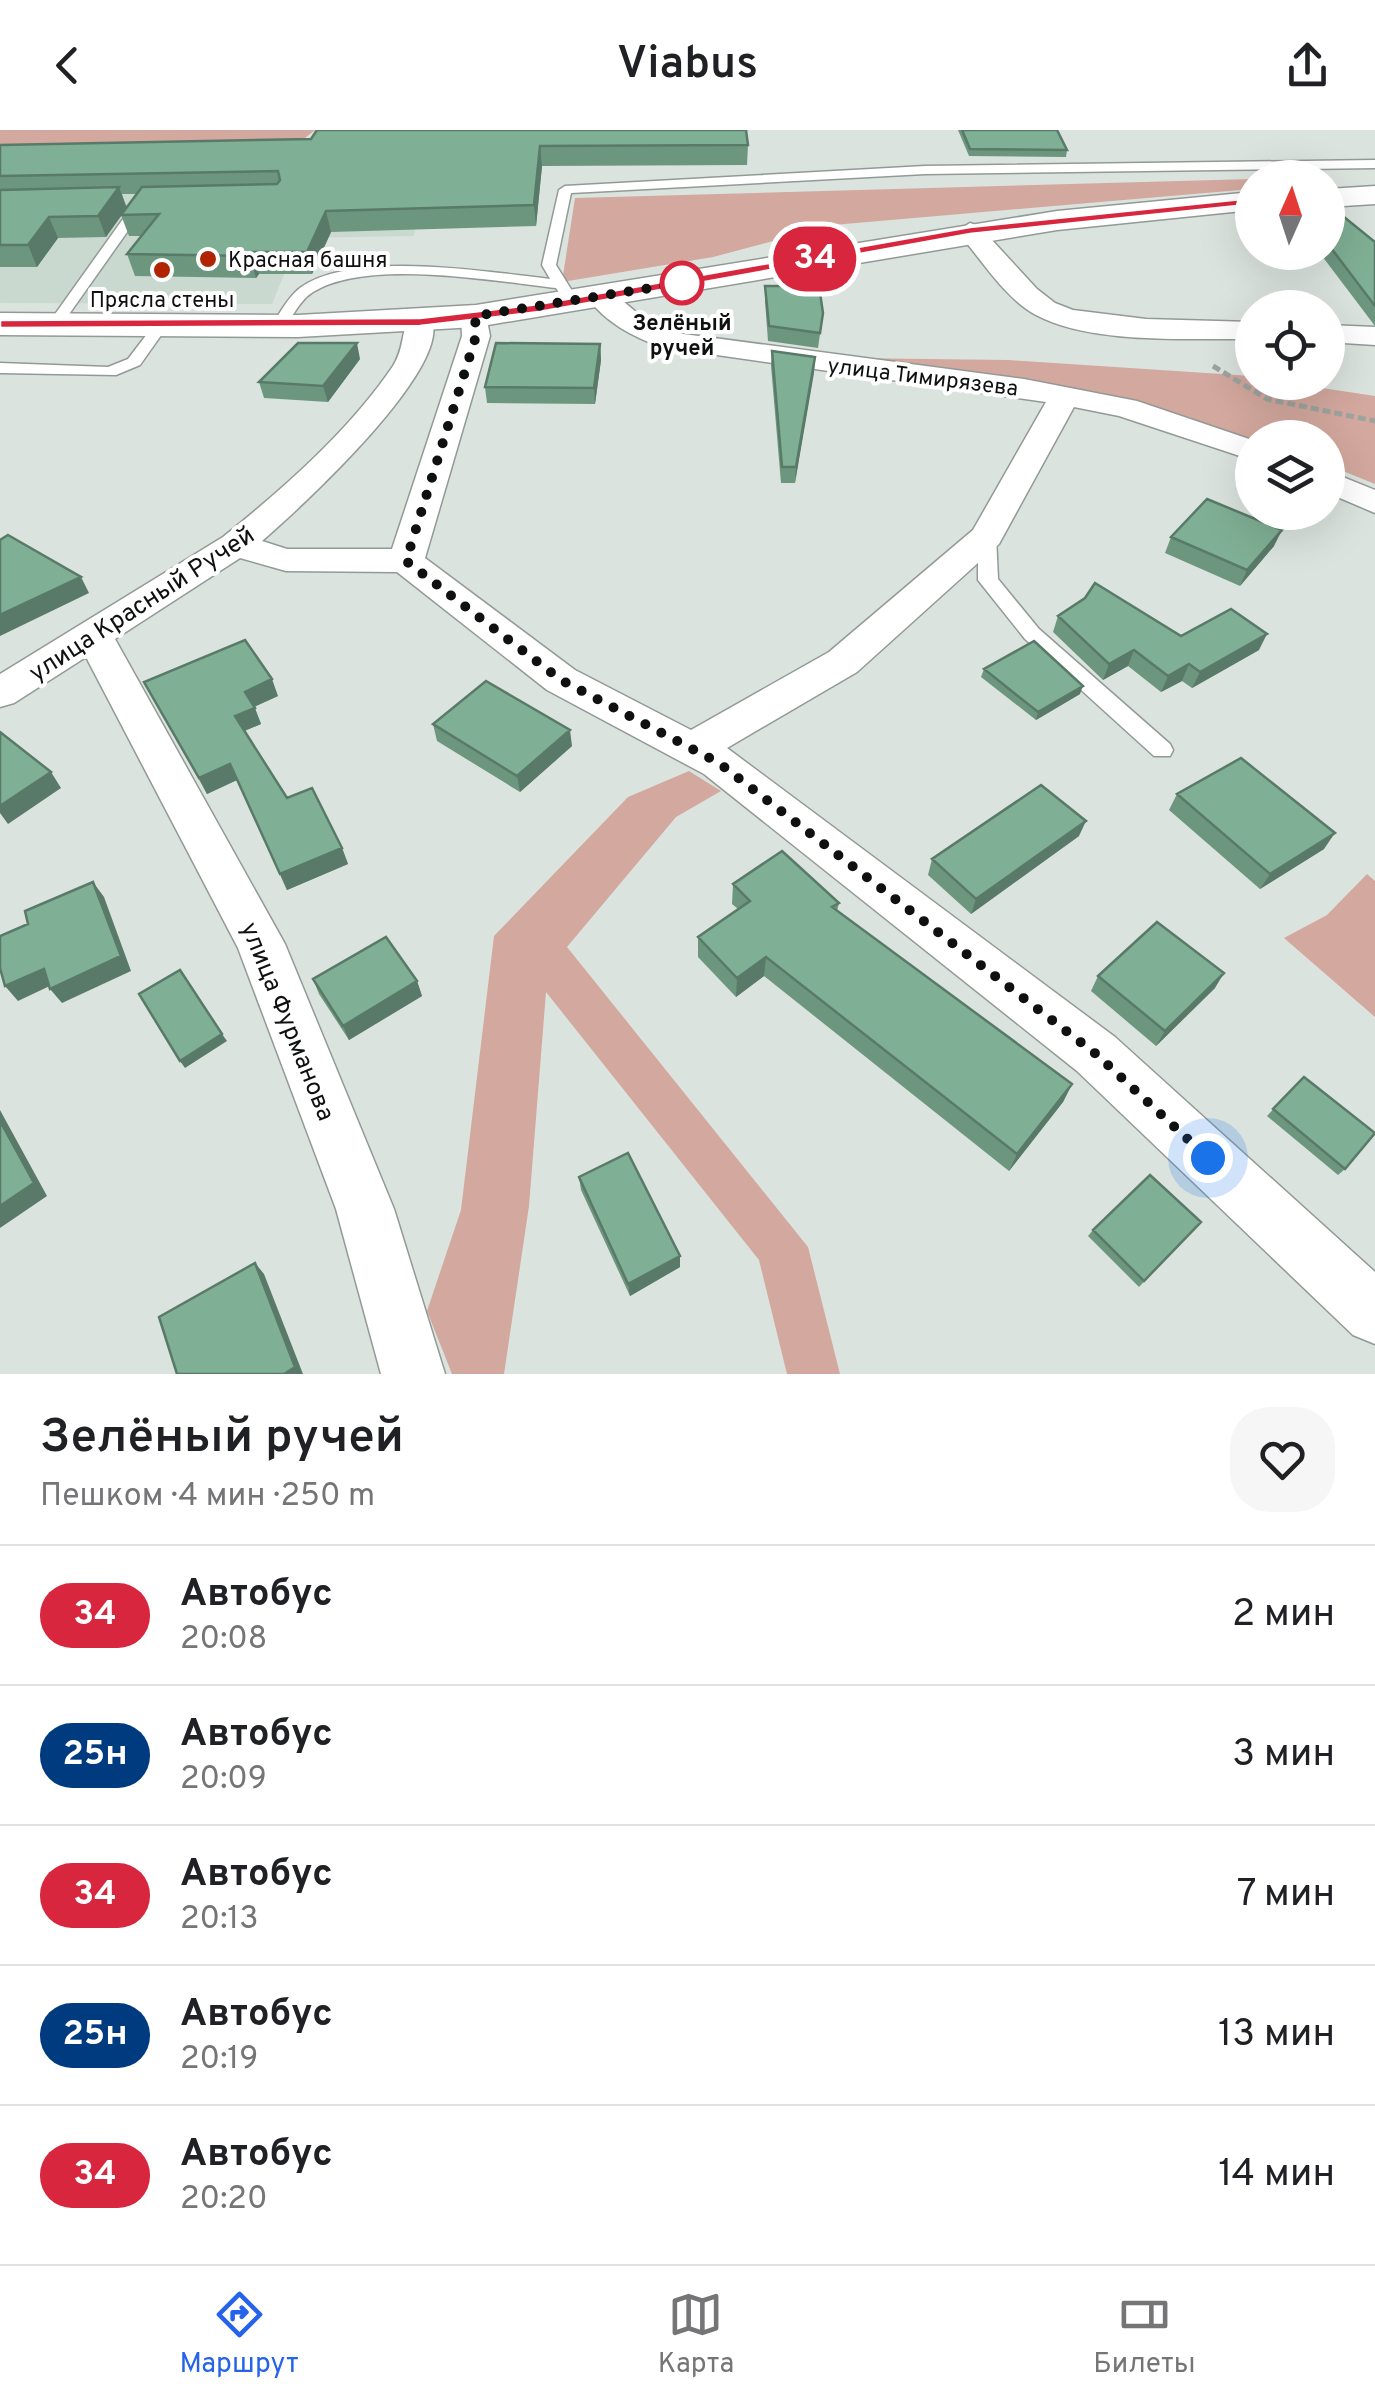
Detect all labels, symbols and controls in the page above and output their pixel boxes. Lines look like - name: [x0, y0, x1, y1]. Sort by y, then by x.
- text: Viabus: [617, 37, 758, 94]
- icon: back: [40, 38, 95, 93]
- icon: share: [1280, 38, 1335, 93]
- north arrow: [1235, 160, 1345, 270]
- map controls: [1235, 160, 1345, 530]
- line badge: 34: [770, 226, 860, 292]
- text: 34: [793, 237, 837, 281]
- marker: Красная башня: [197, 248, 219, 270]
- place label: Красная башня: [228, 248, 388, 275]
- marker: Прясла стены: [151, 259, 173, 281]
- marker: Зелёный ручей: [661, 262, 703, 304]
- place label: Прясла стены: [90, 288, 234, 315]
- button: locate: [1235, 290, 1345, 400]
- place label: Зелёный ручей: [632, 311, 732, 363]
- street label: улица Тимирязева: [826, 353, 1020, 404]
- button: layers: [1235, 420, 1345, 530]
- street label: улица Красный Ручей: [24, 521, 261, 690]
- street label: улица Фурманова: [232, 918, 341, 1126]
- your location: [1183, 1133, 1233, 1183]
- button: heart: [1230, 1407, 1335, 1512]
- text: Зелёный ручей: [40, 1409, 404, 1469]
- text: Пешком · 4 мин · 250 m: [40, 1477, 375, 1517]
- text: Автобус: [180, 1571, 333, 1620]
- text: 2 мин: [1232, 1591, 1335, 1640]
- text: 34: [73, 1593, 117, 1637]
- text: 20:08: [180, 1620, 267, 1660]
- text: Автобус: [180, 1711, 333, 1760]
- text: 3 мин: [1232, 1731, 1335, 1780]
- text: 25н: [62, 1733, 128, 1777]
- text: 20:09: [180, 1760, 267, 1800]
- text: Автобус: [180, 1851, 333, 1900]
- text: 7 мин: [1237, 1871, 1335, 1920]
- text: 34: [73, 1873, 117, 1917]
- text: 20:13: [180, 1900, 259, 1940]
- text: Автобус: [180, 1991, 333, 2040]
- text: 13 мин: [1218, 2011, 1335, 2060]
- text: 25н: [62, 2013, 128, 2057]
- text: 20:19: [180, 2040, 258, 2080]
- text: Автобус: [180, 2131, 333, 2180]
- text: 14 мин: [1218, 2151, 1335, 2200]
- text: 34: [73, 2153, 117, 2197]
- text: 20:20: [180, 2180, 267, 2220]
- tab: Маршрут: [179, 2287, 299, 2383]
- tab: Карта: [658, 2287, 734, 2383]
- tab: Билеты: [1093, 2287, 1196, 2383]

